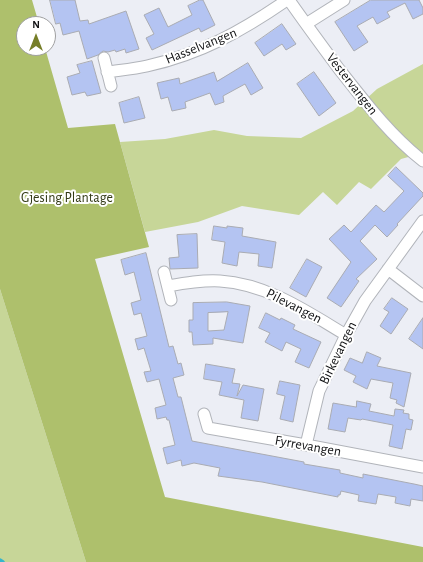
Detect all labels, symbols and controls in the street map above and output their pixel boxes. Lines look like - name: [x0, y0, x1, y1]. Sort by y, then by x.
- north arrow: [16, 16, 56, 56]
- text: N: [32, 19, 40, 30]
- street label: Hasselvangen: [163, 24, 239, 68]
- street label: Vestervangen: [323, 50, 381, 118]
- park label: Gjesing Plantage: [21, 190, 113, 206]
- street label: Pilevangen: [263, 285, 325, 327]
- street label: Birkevangen: [316, 319, 360, 387]
- street label: Fyrrevangen: [274, 432, 342, 460]

